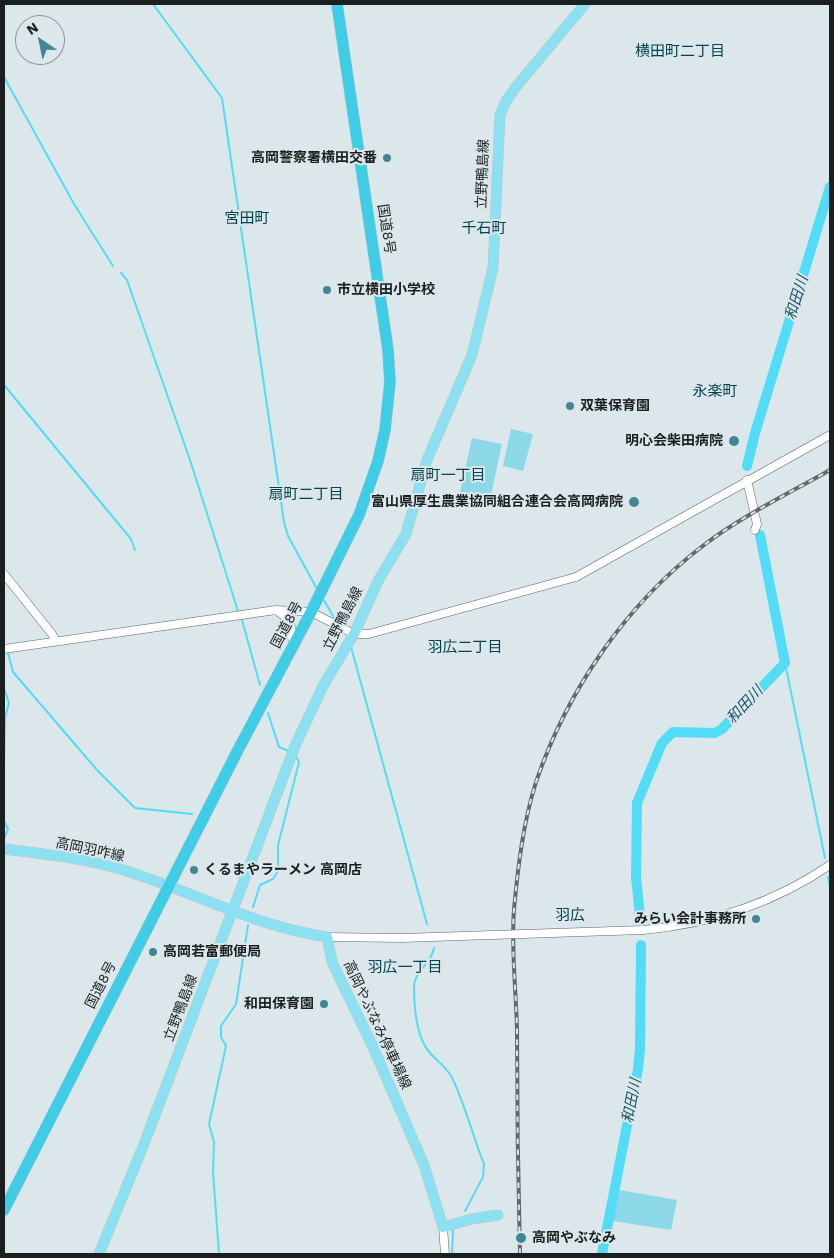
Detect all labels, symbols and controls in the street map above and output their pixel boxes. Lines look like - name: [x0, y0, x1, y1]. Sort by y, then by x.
- north arrow: [15, 15, 65, 65]
- text: N: [23, 19, 41, 38]
- district label: 横田町二丁目: [635, 43, 725, 61]
- street label: 立野鴨島線: [473, 139, 493, 209]
- place label: 高岡警察署横田交番: [251, 150, 377, 166]
- marker: 高岡警察署横田交番: [381, 152, 393, 164]
- street label: 国道8号: [374, 203, 398, 255]
- district label: 宮田町: [225, 210, 269, 228]
- district label: 千石町: [462, 220, 506, 238]
- water label: 和田川: [782, 274, 812, 322]
- place label: 市立横田小学校: [337, 282, 435, 298]
- marker: 市立横田小学校: [321, 284, 333, 296]
- district label: 永楽町: [693, 383, 737, 401]
- place label: 双葉保育園: [580, 398, 650, 414]
- marker: 双葉保育園: [564, 400, 576, 412]
- place label: 明心会柴田病院: [625, 433, 723, 449]
- marker: 明心会柴田病院: [727, 434, 741, 448]
- district label: 扇町一丁目: [411, 467, 485, 485]
- district label: 扇町二丁目: [269, 486, 343, 504]
- place label: 富山県厚生農業協同組合連合会高岡病院: [371, 494, 623, 510]
- marker: 富山県厚生農業協同組合連合会高岡病院: [627, 495, 641, 509]
- street label: 立野鴨島線: [320, 584, 366, 654]
- street label: 国道8号: [268, 599, 306, 651]
- district label: 羽広二丁目: [428, 639, 502, 657]
- water label: 和田川: [723, 682, 767, 728]
- street label: 高岡羽咋線: [54, 835, 126, 865]
- place label: くるまやラーメン 高岡店: [204, 862, 362, 878]
- marker: くるまやラーメン 高岡店: [188, 864, 200, 876]
- district label: 羽広: [555, 907, 585, 925]
- place label: みらい会計事務所: [634, 911, 746, 927]
- marker: みらい会計事務所: [750, 913, 762, 925]
- place label: 高岡若富郵便局: [163, 944, 261, 960]
- marker: 高岡若富郵便局: [147, 946, 159, 958]
- street label: 高岡やぶなみ停車場線: [340, 958, 414, 1092]
- street label: 国道8号: [82, 959, 120, 1011]
- district label: 羽広一丁目: [368, 959, 442, 977]
- street label: 立野鴨島線: [161, 972, 201, 1044]
- place label: 和田保育園: [244, 996, 314, 1012]
- marker: 和田保育園: [318, 998, 330, 1010]
- water label: 和田川: [619, 1077, 645, 1125]
- place label: 高岡やぶなみ: [532, 1230, 616, 1246]
- marker: 高岡やぶなみ: [514, 1231, 528, 1245]

